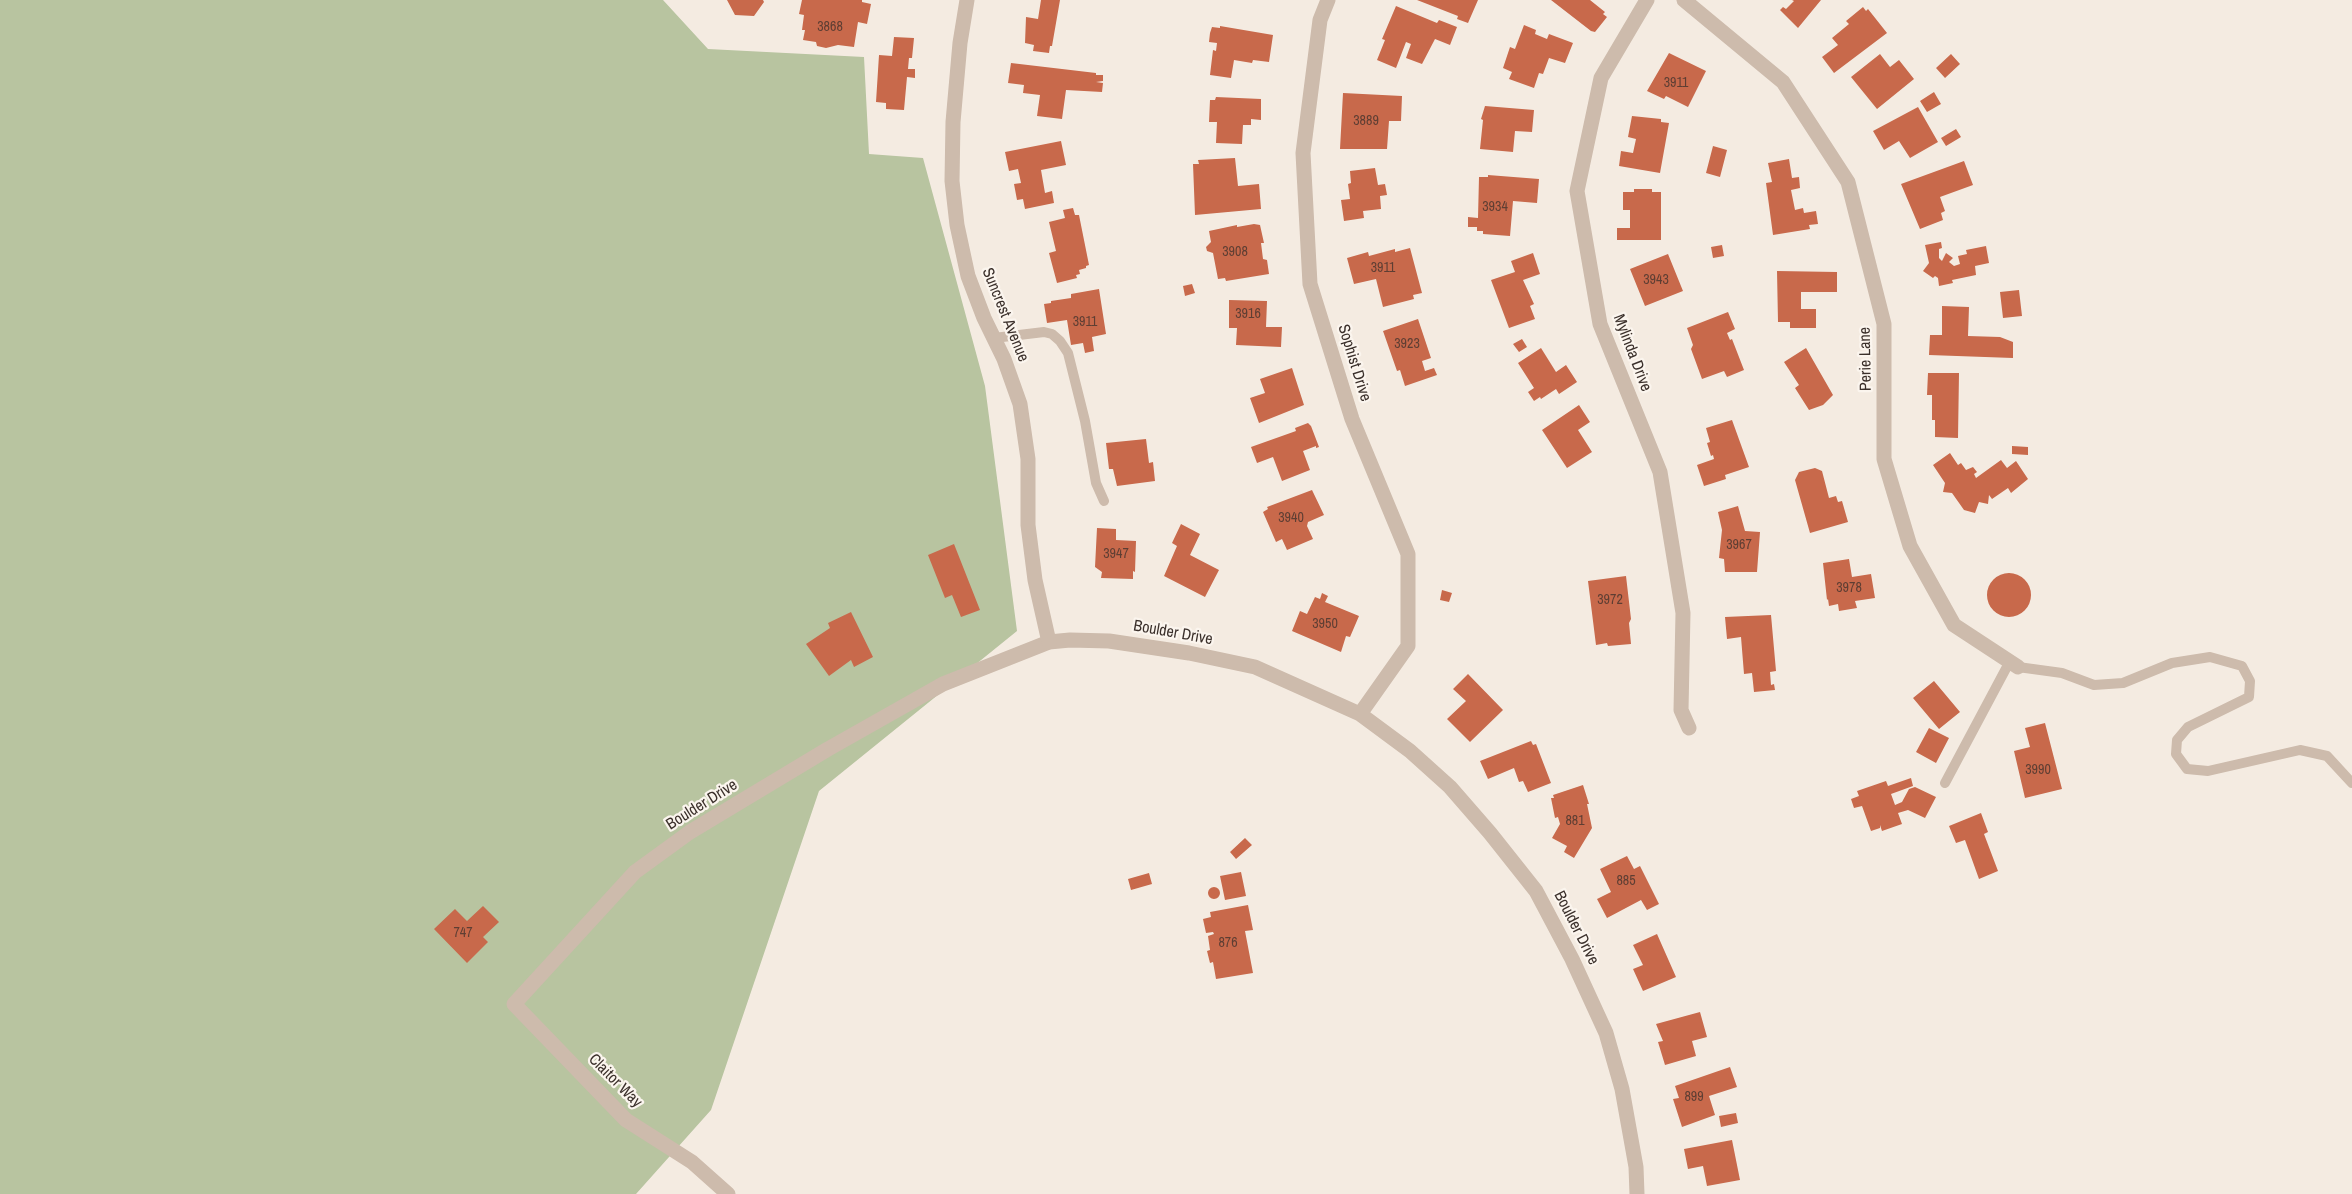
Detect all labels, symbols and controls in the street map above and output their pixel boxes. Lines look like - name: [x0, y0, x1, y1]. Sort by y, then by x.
- house number: 3868: [817, 19, 843, 35]
- house number: 3911: [1664, 75, 1688, 91]
- house number: 3889: [1353, 113, 1379, 129]
- house number: 3934: [1482, 199, 1508, 215]
- house number: 3908: [1222, 244, 1248, 260]
- house number: 3911: [1371, 260, 1395, 276]
- street label: Suncrest Avenue: [977, 265, 1033, 365]
- house number: 3943: [1643, 272, 1669, 288]
- house number: 3916: [1235, 306, 1261, 322]
- street label: Mylinda Drive: [1609, 312, 1655, 394]
- house number: 3911: [1073, 314, 1097, 330]
- street label: Sophist Drive: [1333, 322, 1375, 404]
- street label: Perie Lane: [1856, 327, 1876, 391]
- house number: 3923: [1394, 336, 1420, 352]
- house number: 3940: [1278, 510, 1304, 526]
- house number: 3967: [1726, 537, 1752, 553]
- house number: 3947: [1103, 546, 1129, 562]
- house number: 3978: [1836, 580, 1862, 596]
- house number: 3972: [1597, 592, 1623, 608]
- house number: 3950: [1312, 616, 1338, 632]
- street label: Boulder Drive: [1132, 617, 1214, 649]
- house number: 3990: [2025, 762, 2051, 778]
- street label: Boulder Drive: [663, 776, 741, 834]
- house number: 881: [1565, 813, 1585, 829]
- house number: 885: [1616, 873, 1636, 889]
- street label: Boulder Drive: [1549, 888, 1603, 968]
- house number: 747: [453, 925, 473, 941]
- house number: 876: [1218, 935, 1238, 951]
- street label: Claitor Way: [584, 1050, 646, 1112]
- house number: 899: [1684, 1089, 1704, 1105]

